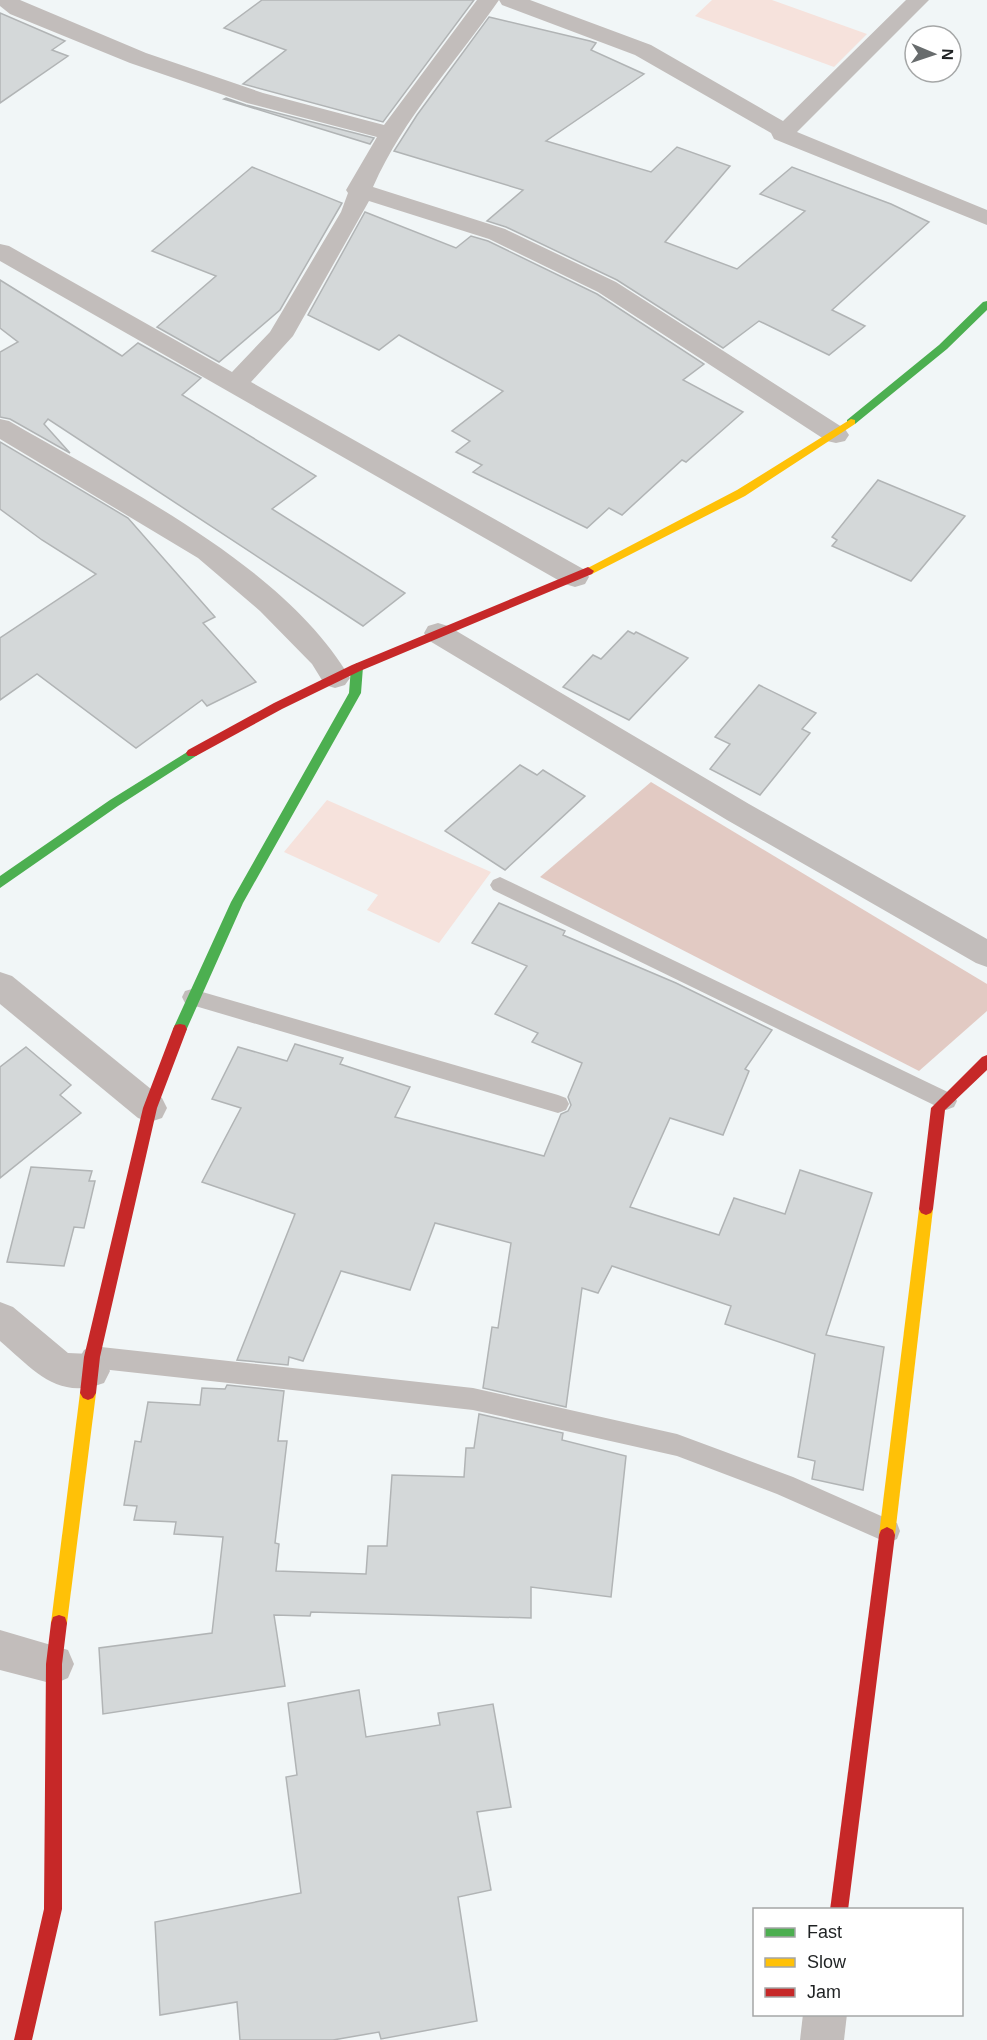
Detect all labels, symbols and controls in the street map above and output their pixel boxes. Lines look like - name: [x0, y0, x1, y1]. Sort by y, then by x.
- north arrow: [903, 24, 963, 84]
- text: N: [939, 48, 956, 61]
- legend: [753, 1908, 963, 2016]
- text: Fast: [807, 1922, 842, 1942]
- text: Slow: [807, 1952, 847, 1972]
- text: Jam: [807, 1982, 841, 2002]

